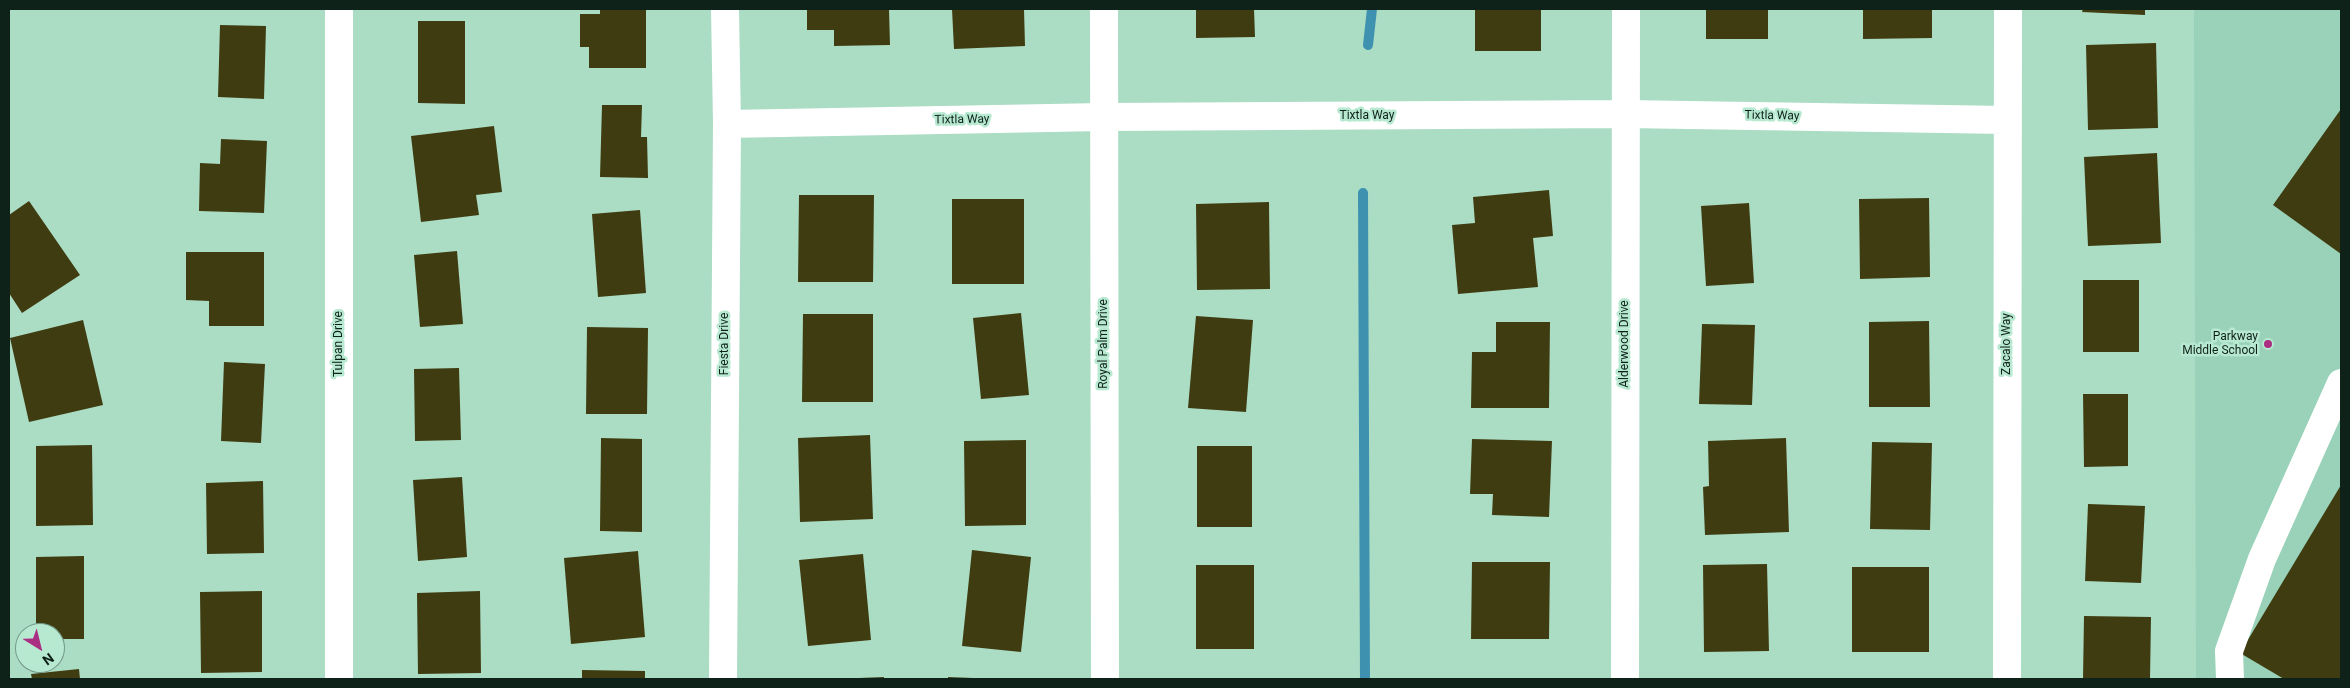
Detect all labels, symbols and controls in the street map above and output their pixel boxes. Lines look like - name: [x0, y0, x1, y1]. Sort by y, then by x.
- street label: Tixtla Way: [1744, 108, 1800, 124]
- street label: Tixtla Way: [1340, 109, 1394, 123]
- street label: Tixtla Way: [934, 112, 990, 128]
- street label: Royal Palm Drive: [1097, 299, 1111, 389]
- street label: Alderwood Drive: [1618, 300, 1632, 388]
- street label: Tulpan Drive: [332, 311, 346, 377]
- street label: Fiesta Drive: [718, 313, 732, 375]
- street label: Zacalo Way: [2000, 313, 2014, 375]
- place label: Parkway Middle School: [2182, 330, 2258, 358]
- marker: Parkway Middle School: [2262, 338, 2274, 350]
- north arrow: [15, 623, 65, 673]
- text: N: [40, 650, 57, 669]

